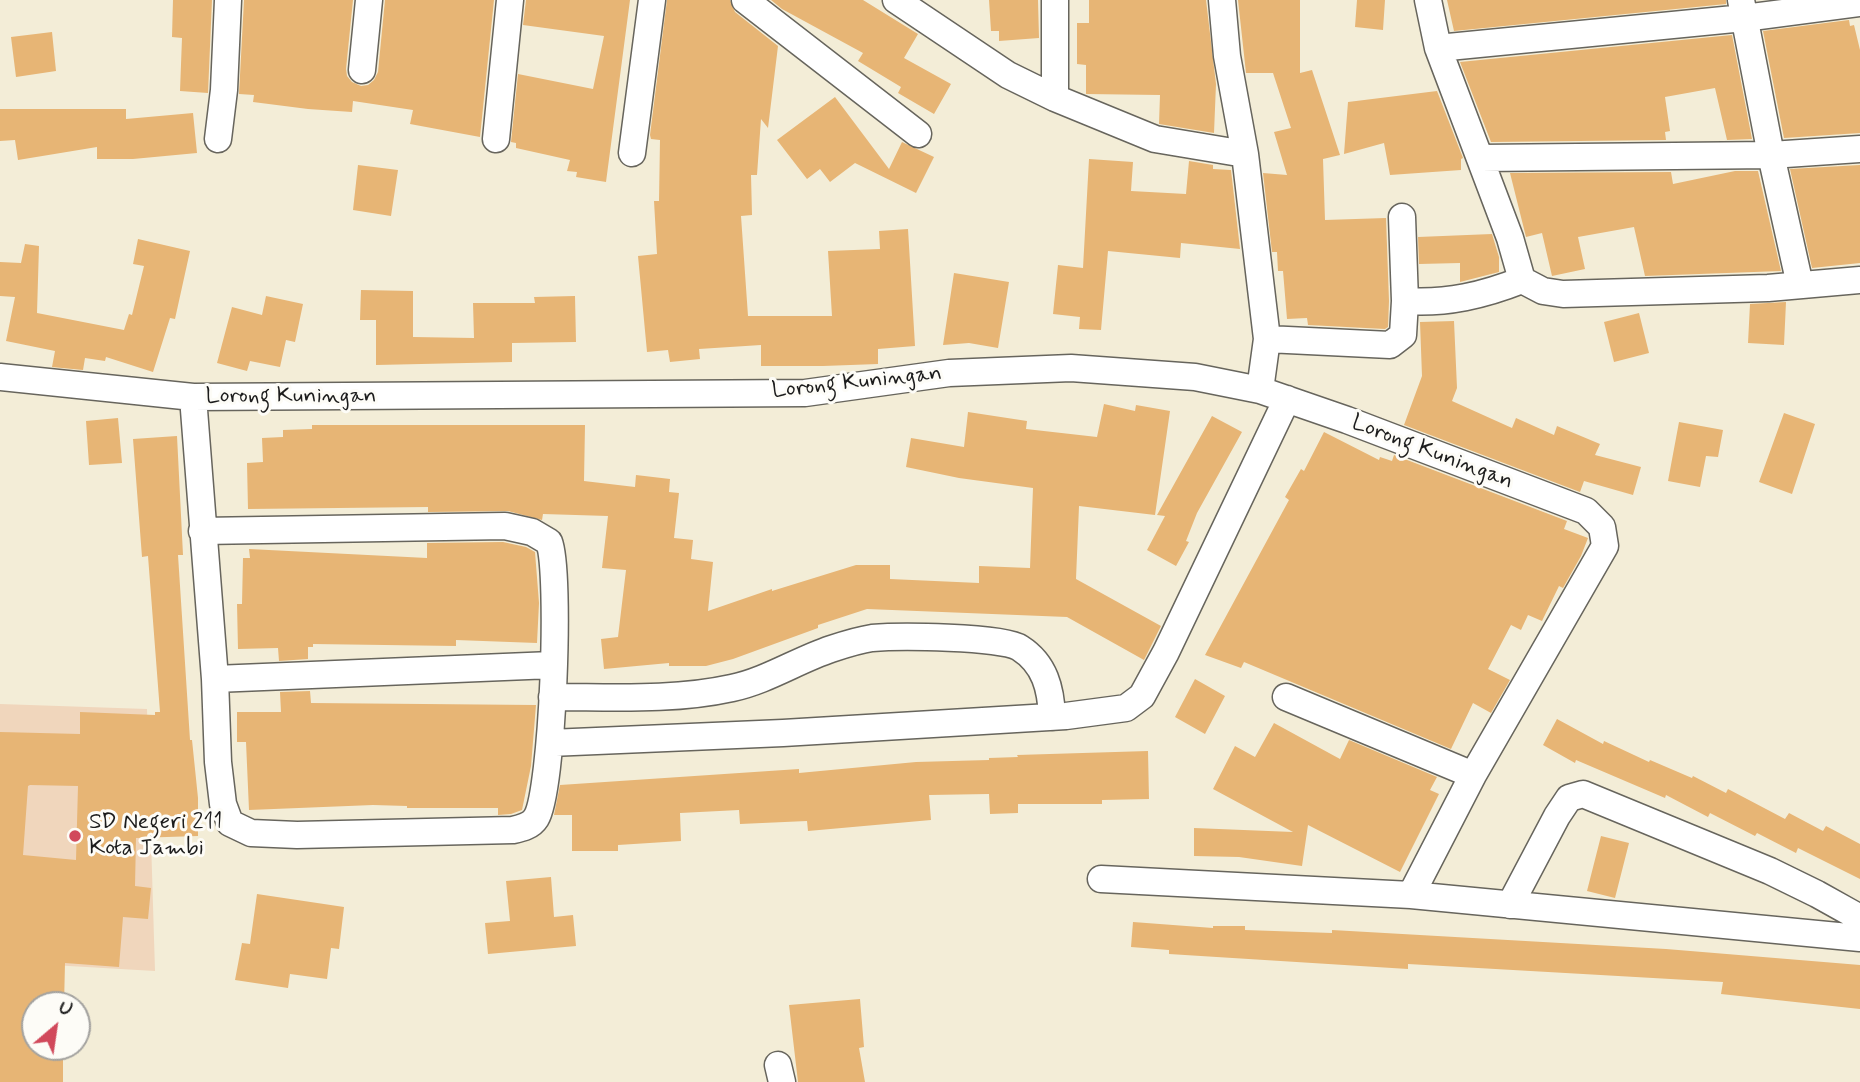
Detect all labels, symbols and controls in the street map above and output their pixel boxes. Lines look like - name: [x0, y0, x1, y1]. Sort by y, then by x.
- street label: Lorong Kuningan: [771, 360, 943, 406]
- street label: Lorong Kuningan: [206, 383, 376, 411]
- street label: Lorong Kuningan: [1347, 409, 1517, 497]
- place label: SD Negeri 211 Kota Jambi: [89, 809, 222, 863]
- marker: SD Negeri 211 Kota Jambi: [67, 828, 83, 844]
- north arrow: [21, 991, 91, 1061]
- text: U: [54, 995, 77, 1023]

